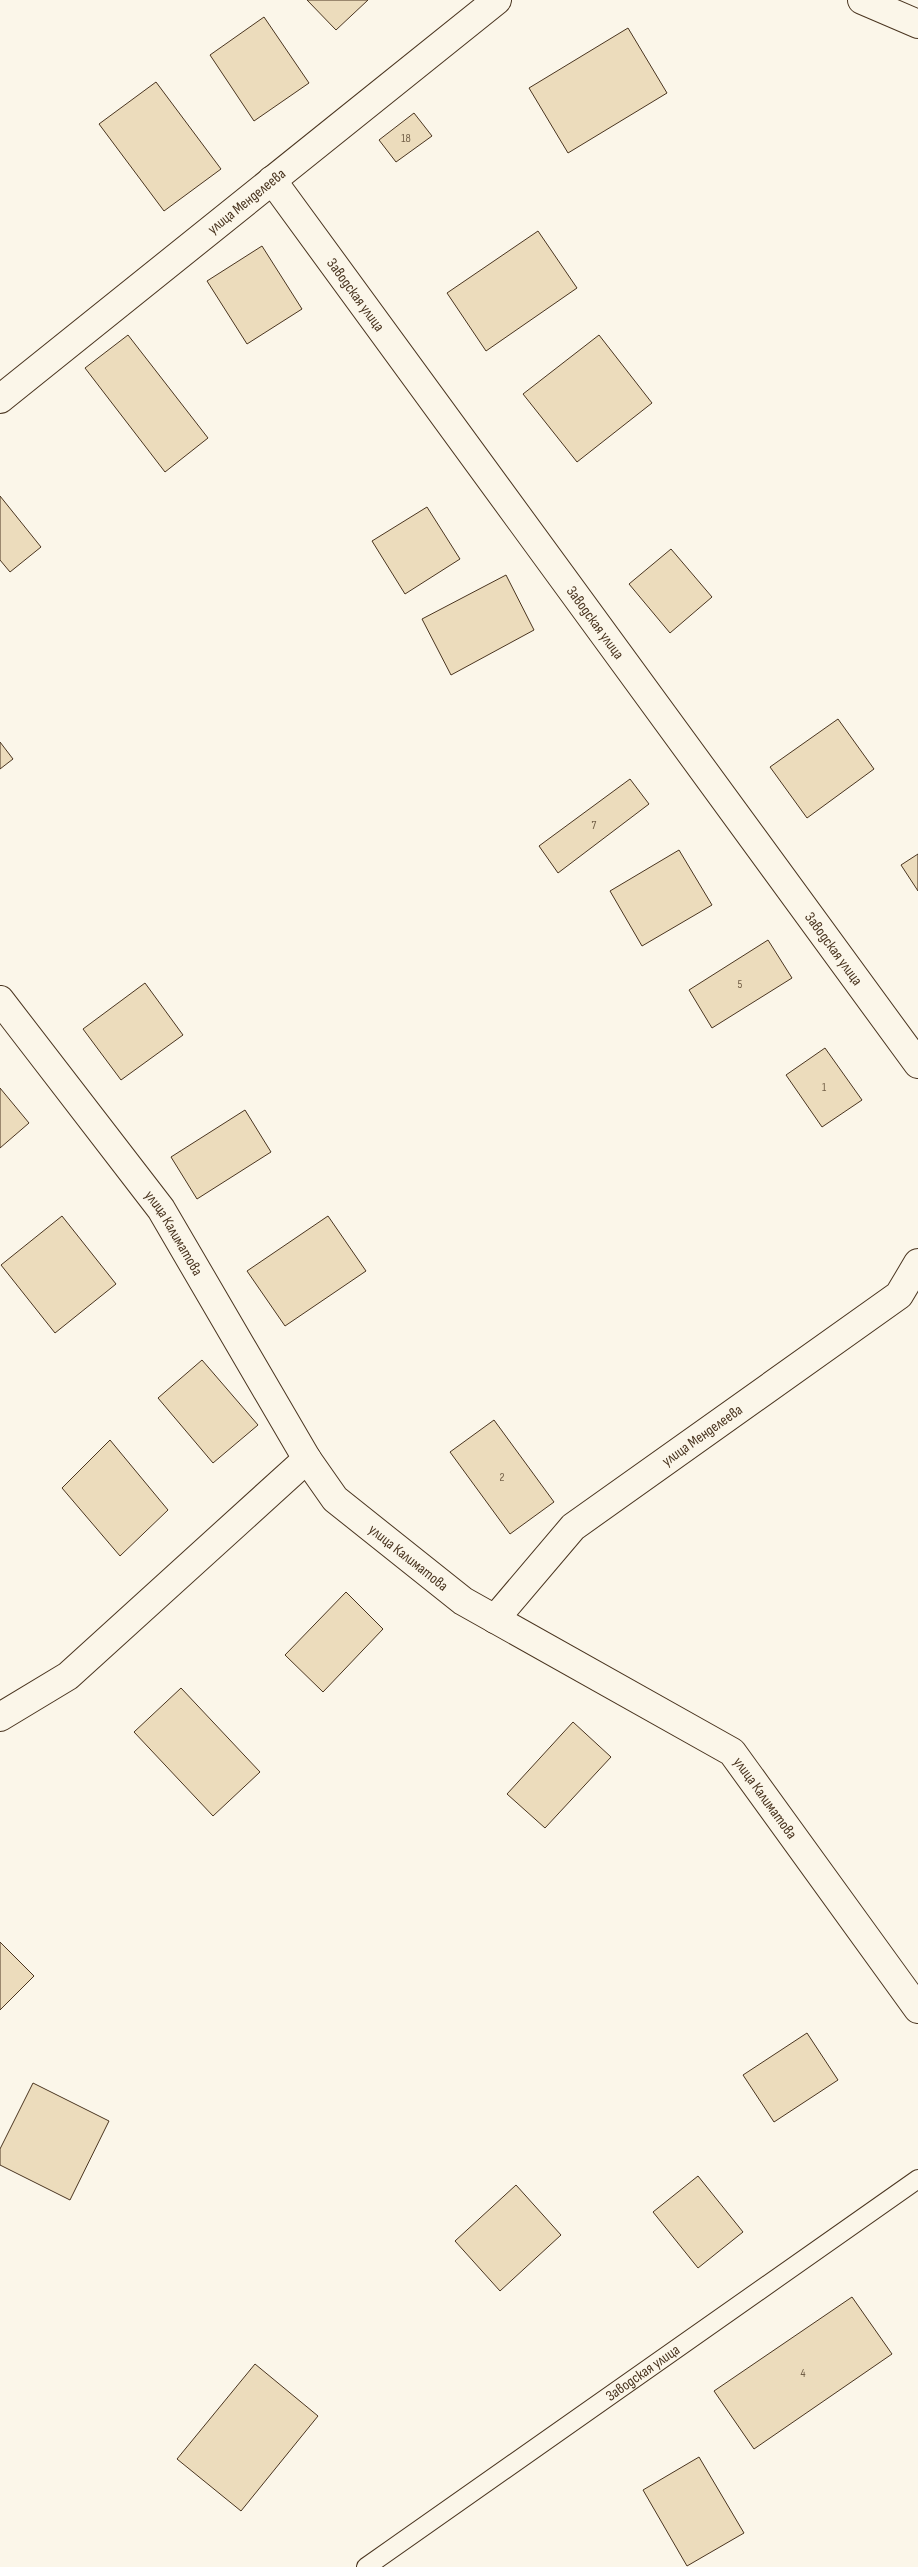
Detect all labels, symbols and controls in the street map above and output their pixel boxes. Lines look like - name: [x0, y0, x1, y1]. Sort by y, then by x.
- house number: 18: [401, 131, 411, 146]
- street label: улица Менделеева: [204, 164, 290, 239]
- street label: Заводская улица: [322, 255, 389, 335]
- street label: Заводская улица: [562, 582, 628, 663]
- house number: 7: [592, 818, 597, 833]
- street label: Заводская улица: [800, 909, 866, 989]
- house number: 5: [738, 977, 743, 992]
- house number: 1: [822, 1080, 827, 1095]
- street label: улица Калиматова: [140, 1187, 207, 1279]
- street label: улица Менделеева: [658, 1400, 747, 1471]
- house number: 2: [500, 1470, 505, 1485]
- street label: улица Калиматова: [364, 1520, 452, 1596]
- street label: улица Калиматова: [729, 1753, 801, 1843]
- street label: Заводская улица: [602, 2340, 684, 2406]
- house number: 4: [800, 2366, 806, 2381]

